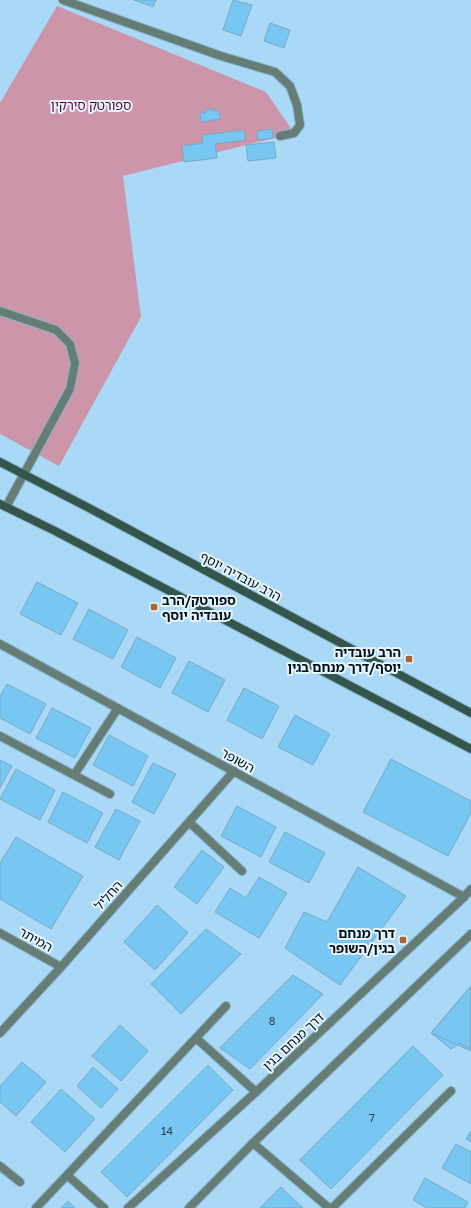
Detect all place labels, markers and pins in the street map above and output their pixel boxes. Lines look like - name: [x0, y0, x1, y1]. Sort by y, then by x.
- place label: ספורטק/הרב עובדיה יוסף: [162, 592, 236, 623]
- marker: ספורטק/הרב עובדיה יוסף: [149, 602, 159, 612]
- place label: הרב עובדיה יוסף/דרך מנחם בגין: [287, 644, 401, 675]
- marker: הרב עובדיה יוסף/דרך מנחם בגין: [404, 654, 414, 664]
- place label: דרך מנחם בגין/השופר: [329, 925, 396, 956]
- marker: דרך מנחם בגין/השופר: [398, 935, 408, 945]

